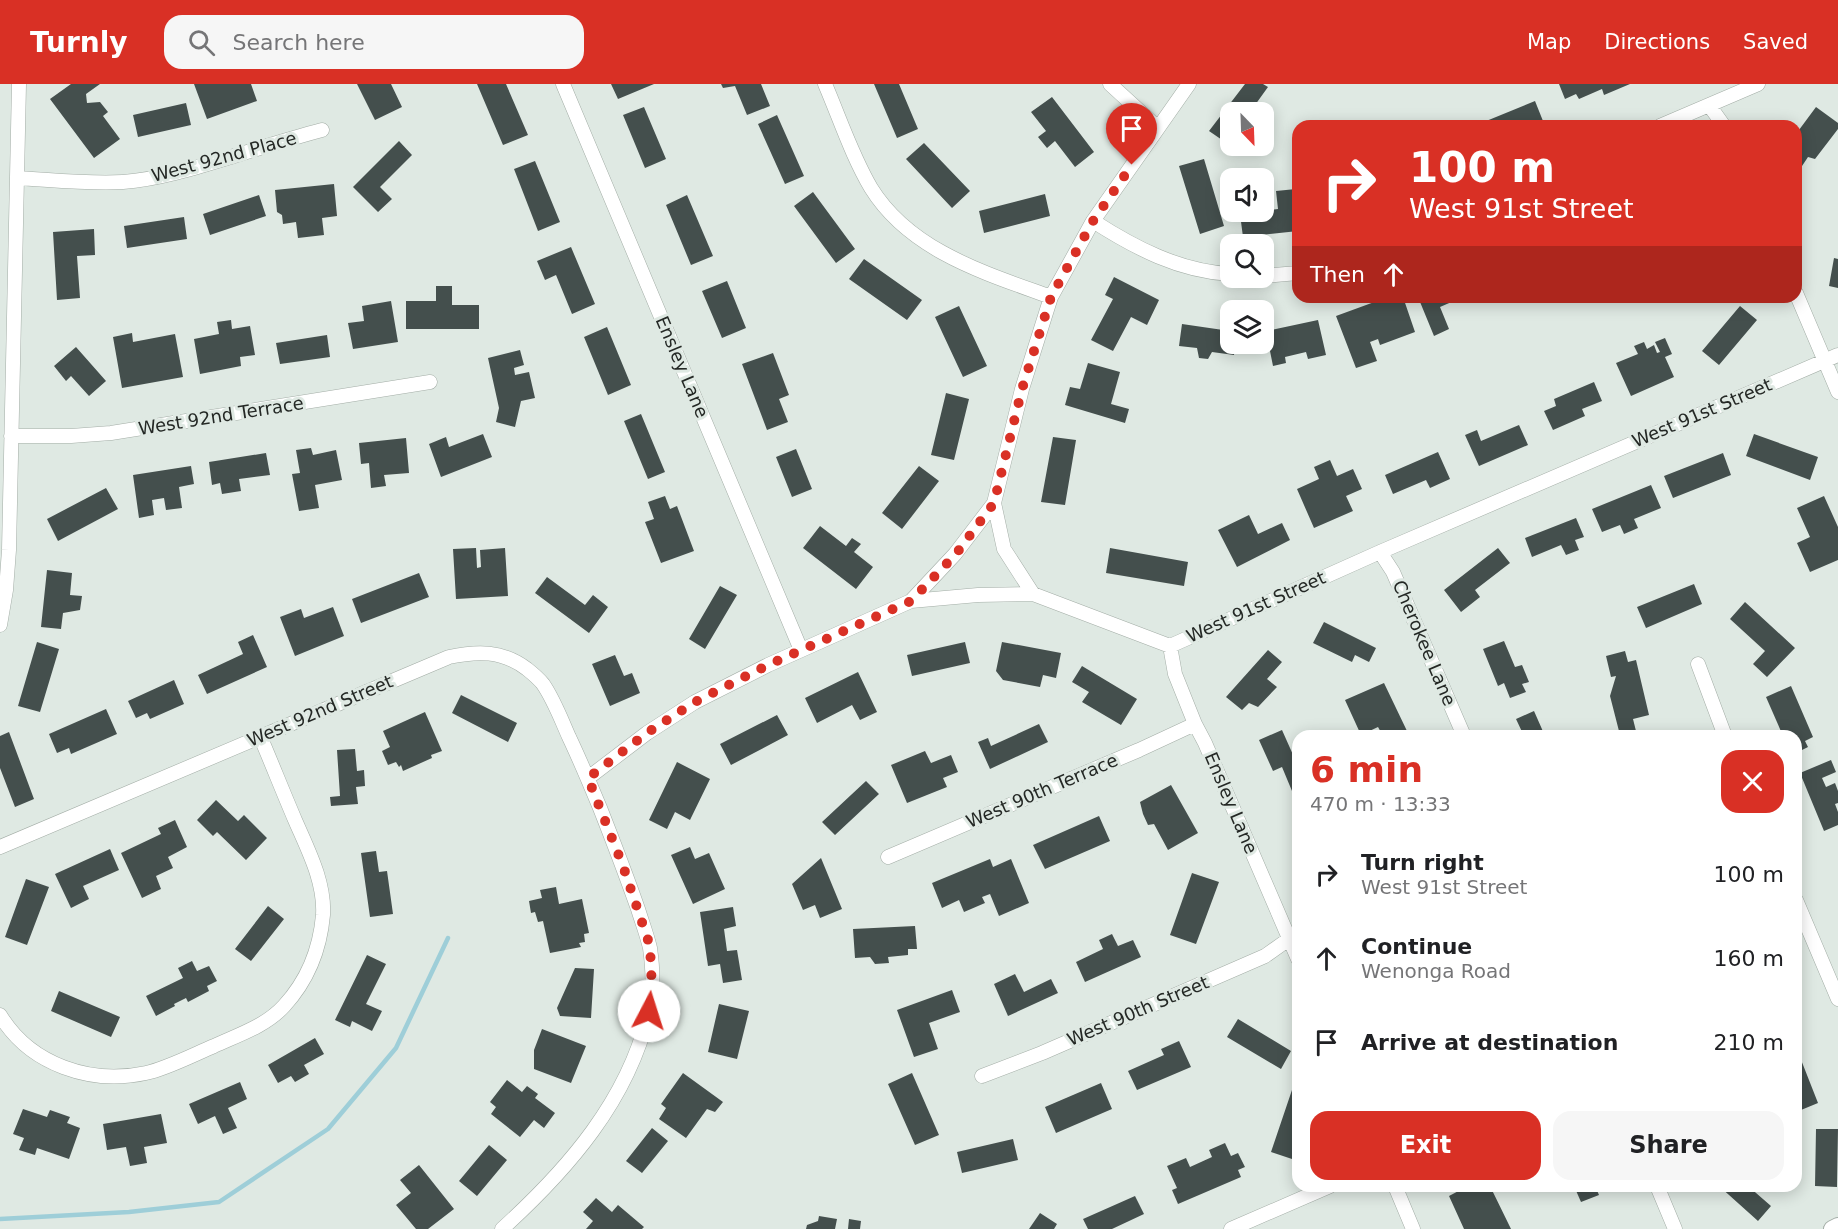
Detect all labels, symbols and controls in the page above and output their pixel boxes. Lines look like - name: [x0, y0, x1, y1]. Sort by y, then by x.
- search box: [164, 15, 584, 69]
- text: Turnly: [30, 26, 128, 59]
- icon: search: [185, 26, 218, 59]
- text: Search here: [233, 30, 365, 55]
- text: Map: [1527, 30, 1571, 54]
- text: Directions: [1604, 30, 1710, 54]
- text: Saved: [1743, 30, 1808, 54]
- north arrow: [1220, 102, 1274, 156]
- map controls: [1220, 102, 1274, 354]
- pin: [1106, 103, 1157, 165]
- icon: arrive: [1115, 112, 1148, 145]
- street label: West 92nd Place: [149, 127, 299, 186]
- text: 100 m: [1409, 143, 1555, 192]
- icon: right: [1310, 144, 1388, 222]
- button: sound: [1220, 168, 1274, 222]
- text: West 91st Street: [1409, 193, 1634, 224]
- button: search: [1220, 234, 1274, 288]
- icon: ahead: [1377, 258, 1410, 291]
- text: Then: [1310, 262, 1365, 287]
- button: layers: [1220, 300, 1274, 354]
- street label: Ensley Lane: [652, 313, 713, 421]
- street label: West 91st Street: [1629, 374, 1775, 451]
- street label: West 92nd Terrace: [137, 392, 305, 439]
- street label: West 91st Street: [1183, 566, 1328, 647]
- street label: Cherokee Lane: [1389, 577, 1460, 709]
- street label: West 92nd Street: [244, 670, 396, 751]
- street label: West 90th Terrace: [963, 749, 1121, 832]
- street label: Ensley Lane: [1201, 749, 1262, 857]
- text: 6 min: [1310, 749, 1423, 790]
- button: close: [1721, 750, 1784, 813]
- text: 470 m · 13:33: [1310, 792, 1451, 816]
- text: Turn right: [1361, 850, 1484, 875]
- icon: right: [1310, 858, 1343, 891]
- text: 100 m: [1714, 862, 1784, 887]
- text: West 91st Street: [1361, 875, 1527, 899]
- text: Continue: [1361, 934, 1472, 959]
- icon: ahead: [1310, 942, 1343, 975]
- text: 160 m: [1714, 946, 1784, 971]
- text: Wenonga Road: [1361, 959, 1511, 983]
- street label: West 90th Street: [1064, 971, 1212, 1050]
- position arrow: [617, 979, 681, 1043]
- icon: arrive: [1310, 1026, 1343, 1059]
- text: Arrive at destination: [1361, 1030, 1618, 1055]
- text: 210 m: [1714, 1030, 1784, 1055]
- button: Exit: [1310, 1111, 1541, 1180]
- button: Share: [1553, 1111, 1784, 1180]

